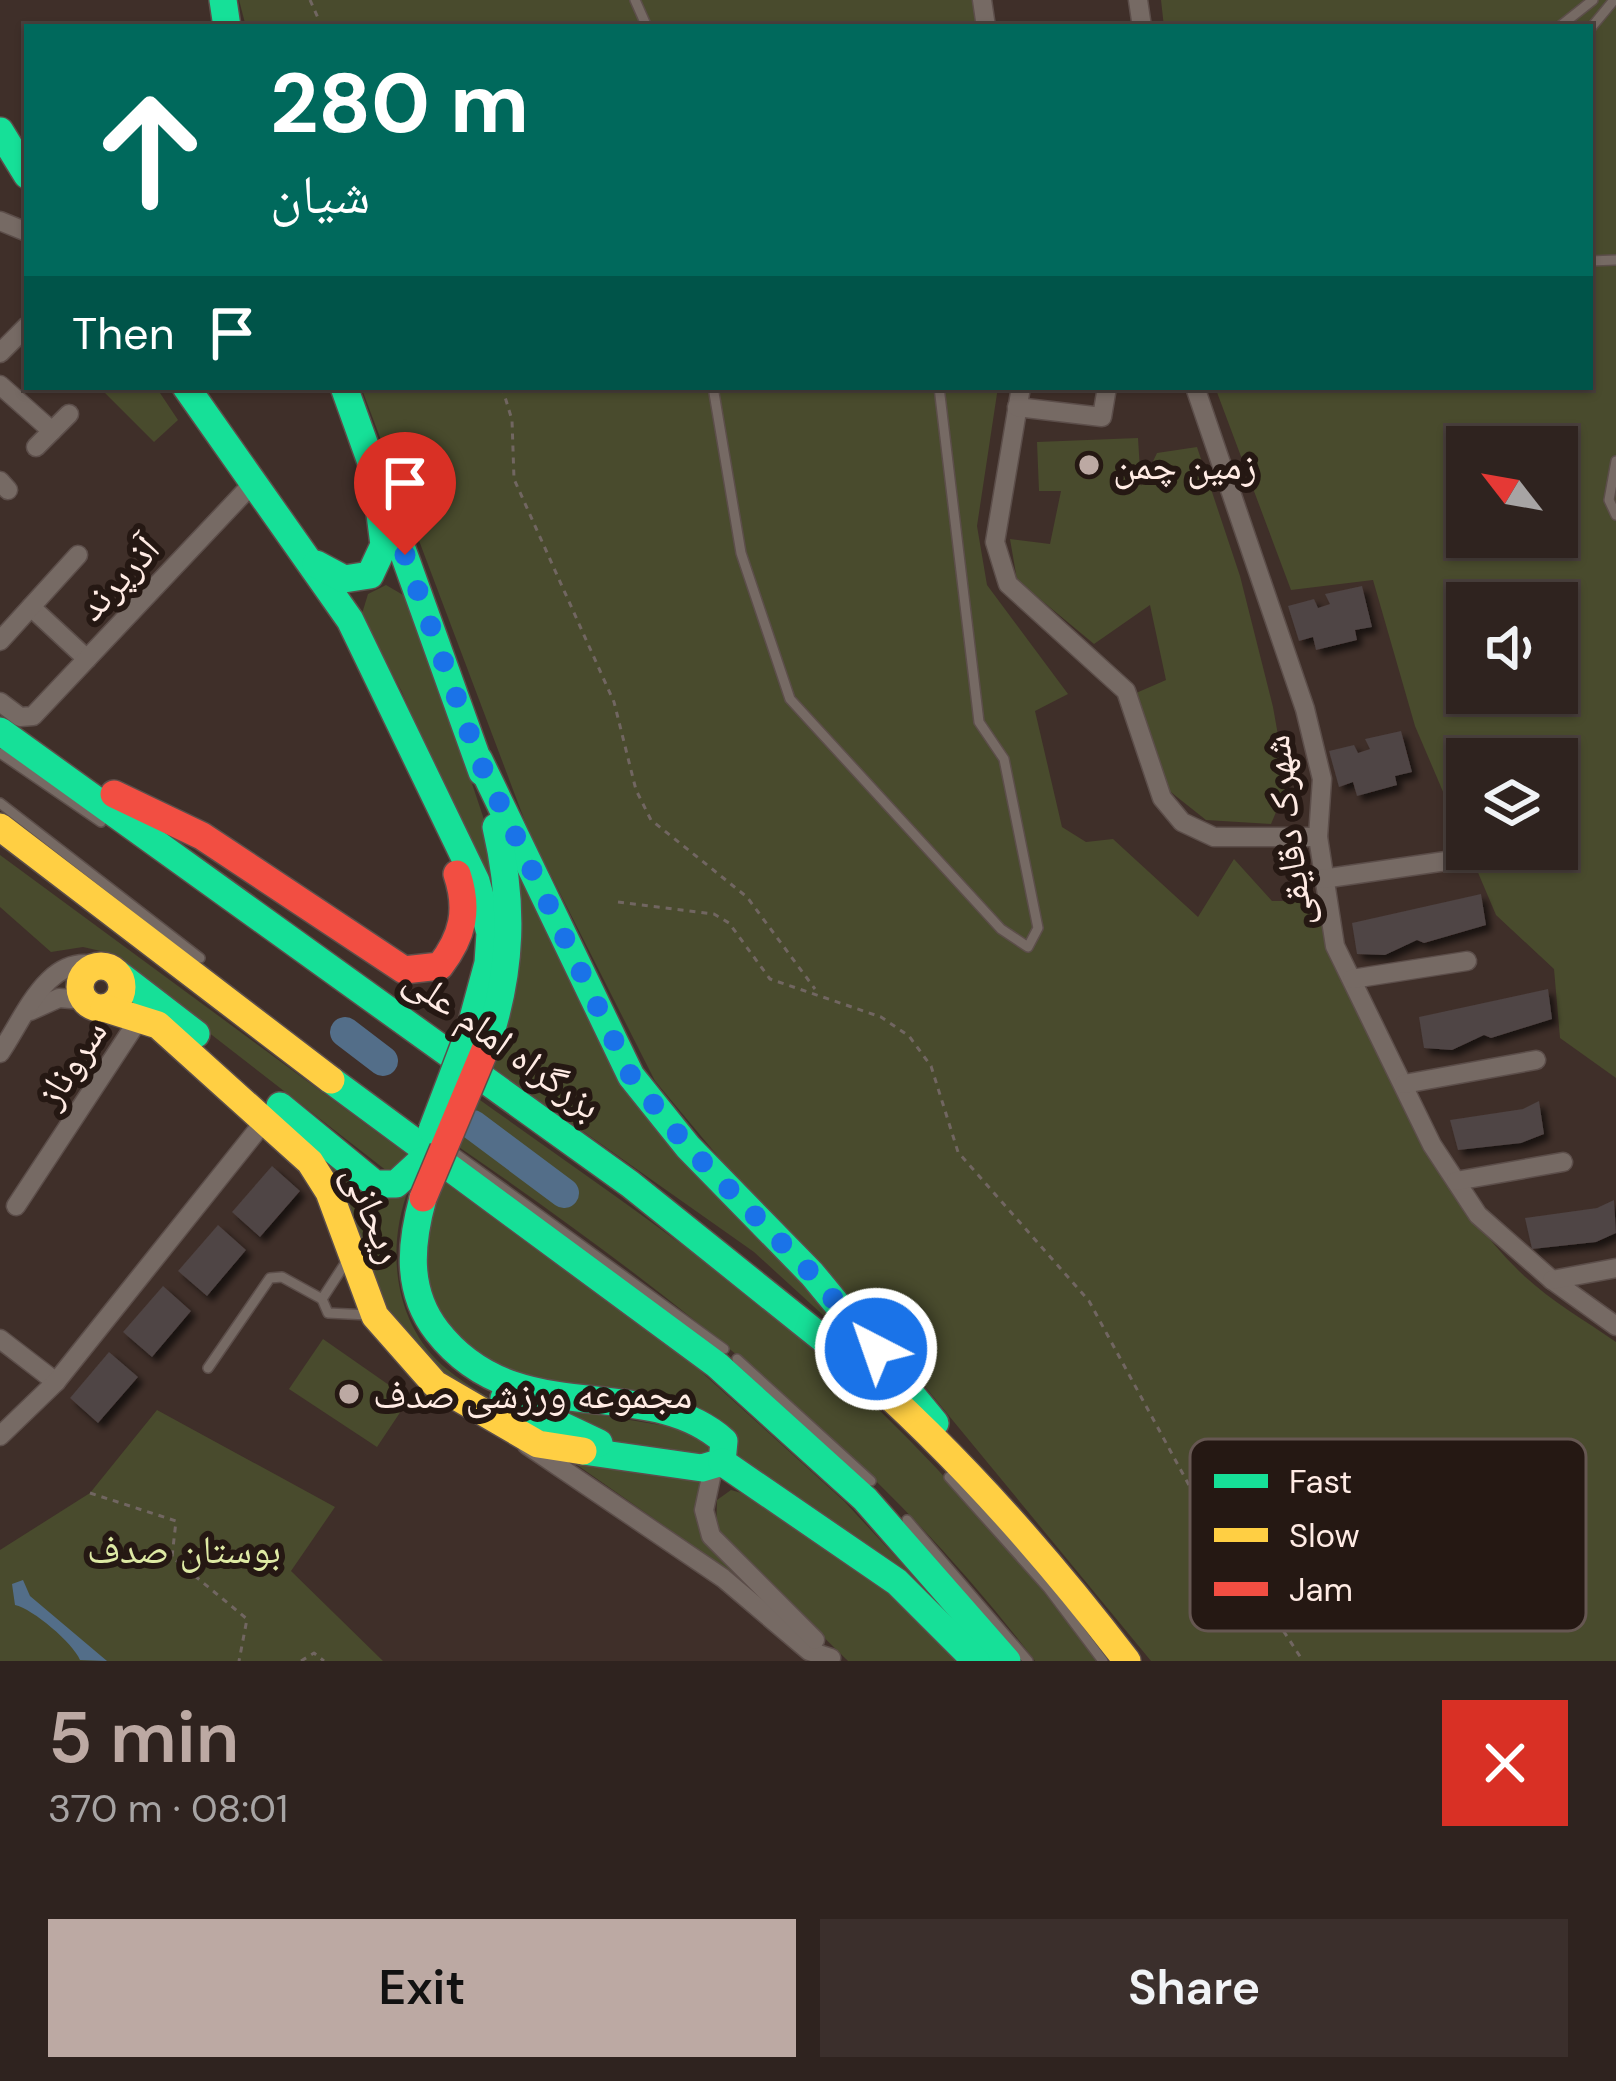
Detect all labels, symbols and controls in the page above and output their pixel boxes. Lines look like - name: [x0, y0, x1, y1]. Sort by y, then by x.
- text: 280 m: [270, 49, 529, 158]
- icon: ahead: [72, 72, 228, 228]
- text: شیان: [270, 159, 370, 230]
- icon: arrive: [199, 300, 265, 366]
- text: Then: [72, 304, 175, 363]
- north arrow: [1446, 426, 1578, 558]
- map controls: [1446, 426, 1578, 870]
- pin: [354, 432, 456, 555]
- place label: زمین چمن: [1113, 440, 1257, 491]
- icon: arrive: [372, 450, 438, 516]
- marker: زمین چمن: [1076, 452, 1102, 478]
- street label: آذرپرند: [66, 524, 171, 632]
- button: sound: [1446, 582, 1578, 714]
- street label: شهرک دقایقی: [1250, 732, 1324, 930]
- button: layers: [1446, 738, 1578, 870]
- street label: بزرگراه امام علی: [394, 953, 612, 1131]
- street label: سروناز: [23, 1009, 118, 1118]
- street label: ریحانی: [331, 1157, 417, 1271]
- position arrow: [813, 1286, 939, 1412]
- place label: مجموعه ورزشی صدف: [373, 1369, 692, 1420]
- marker: مجموعه ورزشی صدف: [336, 1381, 362, 1407]
- legend: [1190, 1439, 1586, 1631]
- text: Fast: [1289, 1460, 1352, 1503]
- text: Slow: [1289, 1514, 1360, 1557]
- park label: بوستان صدف: [87, 1524, 281, 1575]
- text: Jam: [1289, 1568, 1353, 1611]
- text: 5 min: [48, 1691, 239, 1784]
- button: close: [1442, 1700, 1568, 1826]
- text: 370 m · 08:01: [48, 1783, 288, 1834]
- button: Exit: [48, 1919, 796, 2057]
- button: Share: [820, 1919, 1568, 2057]

